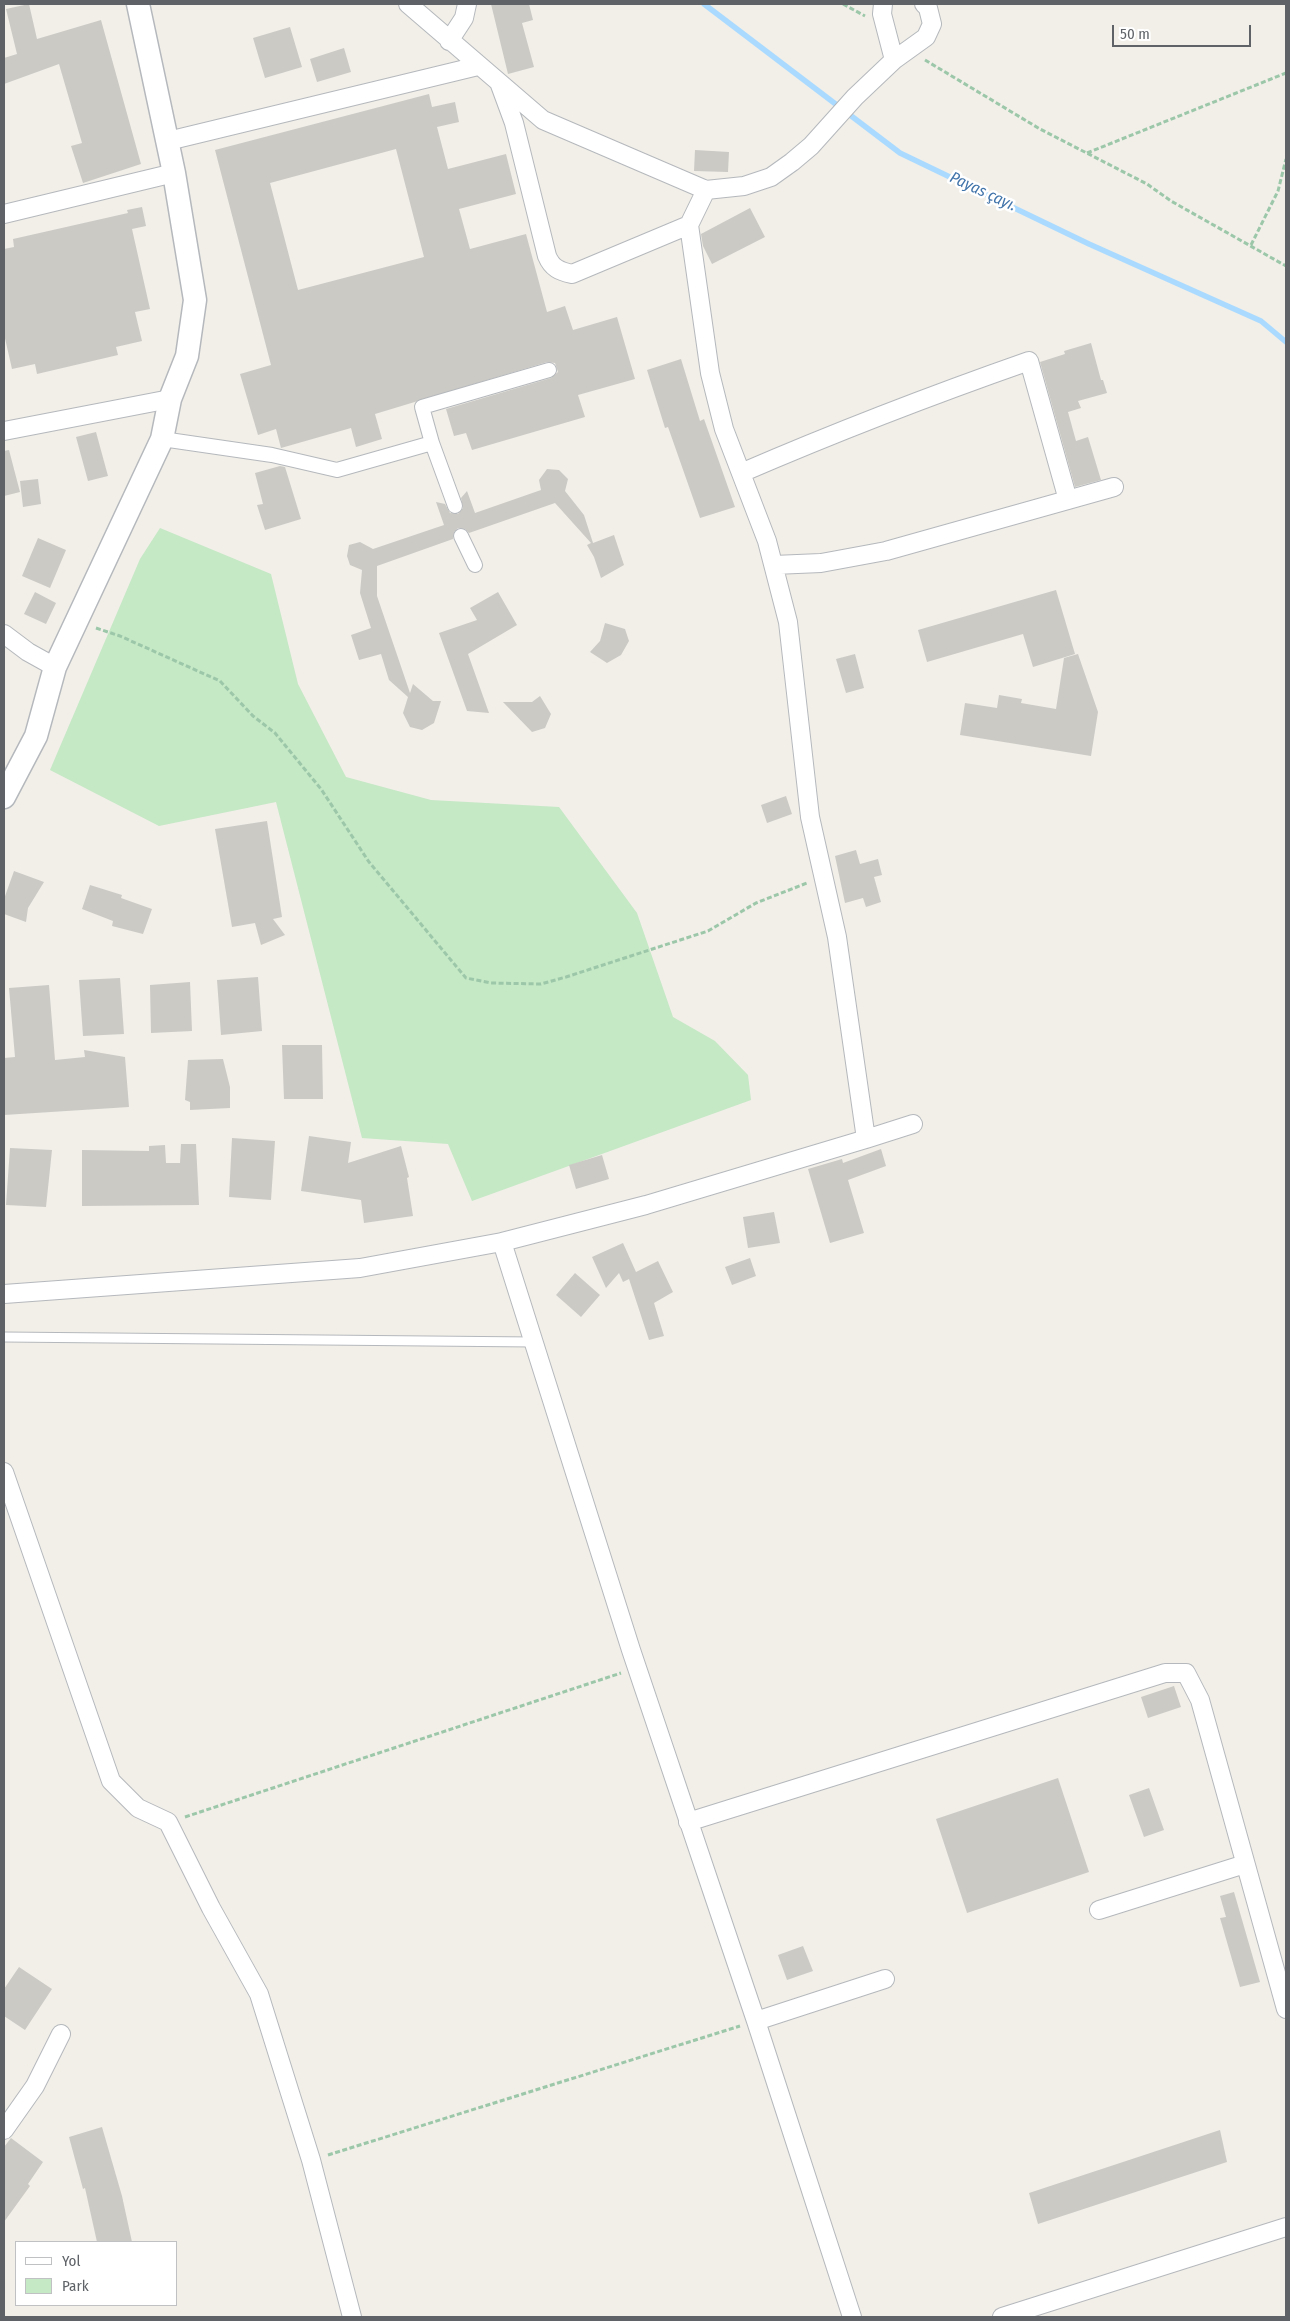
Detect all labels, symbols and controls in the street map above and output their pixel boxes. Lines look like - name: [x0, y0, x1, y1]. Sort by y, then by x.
- scale bar: [1115, 15, 1254, 47]
- text: 50 m: [1120, 25, 1150, 43]
- water label: Payas çayı.: [947, 168, 1019, 216]
- legend: [15, 2241, 178, 2306]
- text: Yol: [62, 2252, 80, 2270]
- text: Park: [62, 2277, 89, 2295]

